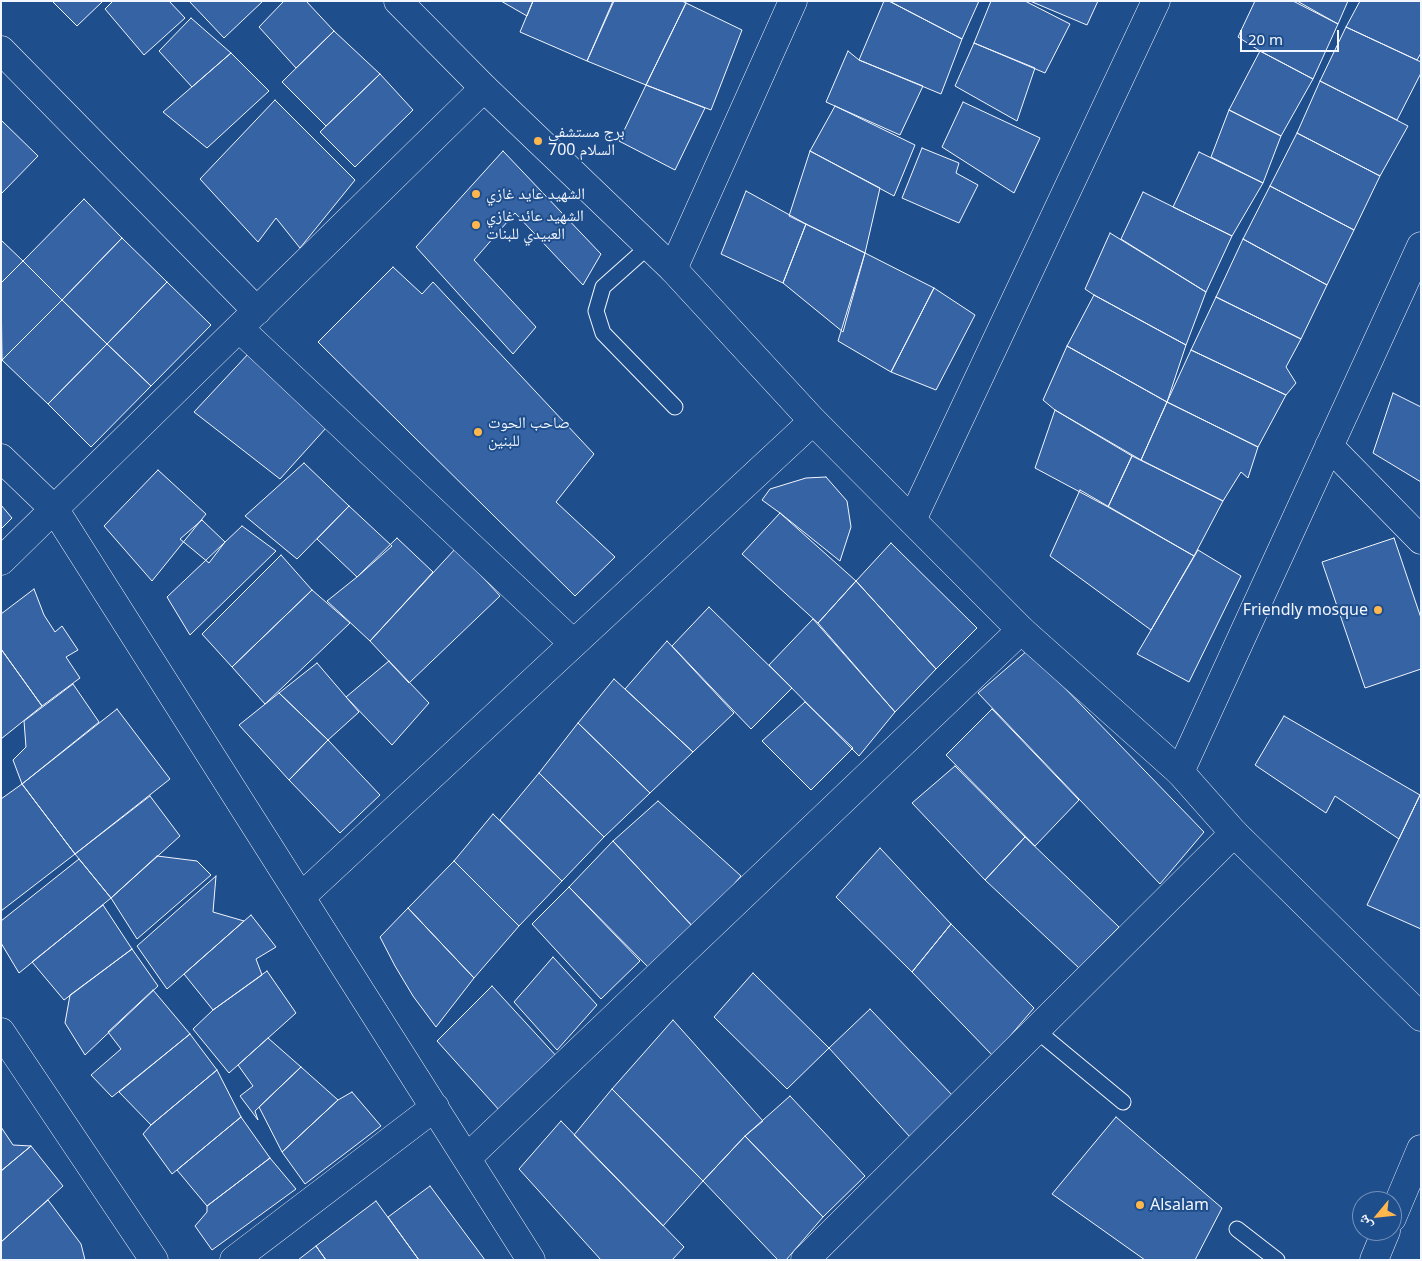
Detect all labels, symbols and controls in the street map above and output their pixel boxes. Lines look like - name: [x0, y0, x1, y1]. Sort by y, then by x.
- scale bar: [1242, 20, 1341, 52]
- text: 20 m: [1248, 29, 1283, 49]
- place label: برج مستشفى السلام 700: [548, 122, 625, 160]
- marker: برج مستشفى السلام 700: [532, 135, 544, 147]
- place label: الشهيد عايد غازي: [486, 184, 585, 204]
- marker: الشهيد عايد غازي: [470, 188, 482, 200]
- place label: الشهيد عائد غازي العبيدي للبنات: [486, 206, 584, 244]
- marker: الشهيد عائد غازي العبيدي للبنات: [470, 219, 482, 231]
- place label: صاحب الحوت للبنين: [488, 413, 570, 451]
- marker: صاحب الحوت للبنين: [472, 426, 484, 438]
- place label: Friendly mosque: [1243, 600, 1368, 620]
- marker: Friendly mosque: [1372, 604, 1384, 616]
- north arrow: [1352, 1191, 1402, 1241]
- place label: Alsalam: [1150, 1195, 1209, 1215]
- marker: Alsalam: [1134, 1199, 1146, 1211]
- text: ش: [1352, 1212, 1376, 1234]

